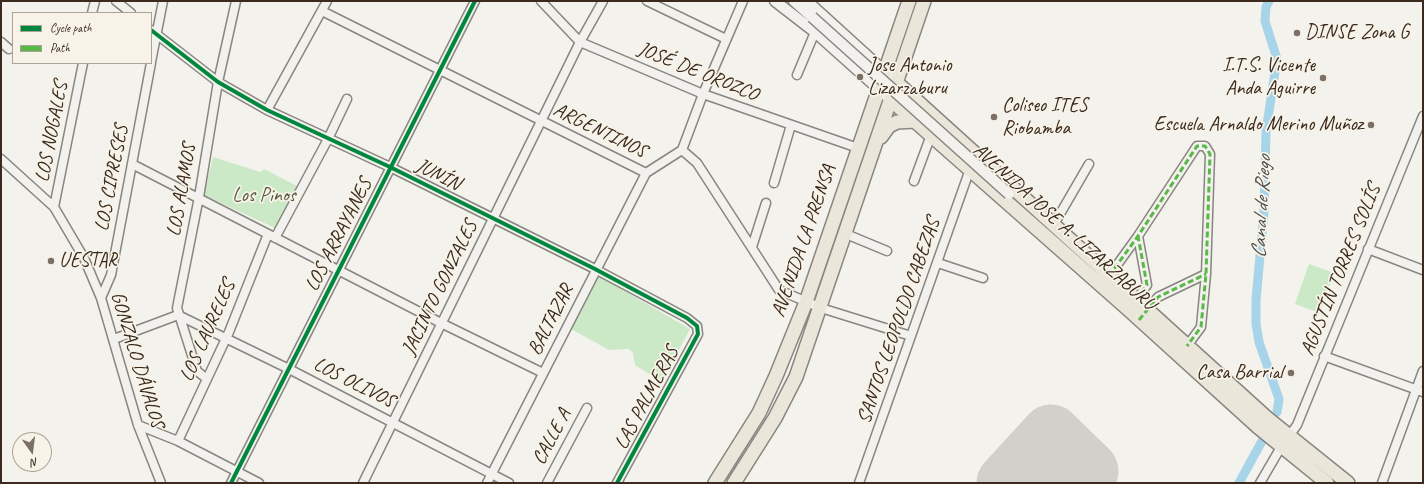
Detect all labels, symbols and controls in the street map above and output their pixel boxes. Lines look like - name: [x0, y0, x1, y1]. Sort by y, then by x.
- legend: [12, 12, 152, 64]
- text: Cycle path: [50, 20, 92, 36]
- place label: DINSE Zona G: [1305, 21, 1409, 45]
- marker: DINSE Zona G: [1292, 28, 1302, 38]
- street label: JOSÉ DE OROZCO: [634, 37, 762, 107]
- text: Path: [50, 40, 70, 56]
- place label: Jose Antonio Lizarzaburu: [868, 54, 951, 101]
- place label: I.T.S. Vicente Anda Aguirre: [1222, 54, 1315, 101]
- marker: Jose Antonio Lizarzaburu: [855, 72, 865, 82]
- marker: I.T.S. Vicente Anda Aguirre: [1318, 73, 1328, 83]
- street label: LOS NOGALES: [31, 80, 73, 184]
- place label: Coliseo ITES Riobamba: [1002, 94, 1088, 141]
- street label: ARGENTINOS: [549, 98, 651, 164]
- marker: Coliseo ITES Riobamba: [989, 112, 999, 122]
- place label: Escuela Arnaldo Merino Muñoz: [1154, 113, 1363, 137]
- marker: Escuela Arnaldo Merino Muñoz: [1366, 120, 1376, 130]
- street label: LOS CIPRESES: [90, 123, 134, 233]
- street label: AVENIDA JOSE A. LIZARZABURU: [967, 138, 1161, 316]
- street label: LOS ALAMOS: [162, 142, 202, 238]
- street label: JUNÍN: [412, 154, 464, 196]
- water label: Canal de Riego: [1247, 155, 1277, 259]
- street label: AVENIDA LA PRENSA: [767, 162, 841, 320]
- street label: LOS ARRAYANES: [300, 175, 378, 295]
- street label: AGUSTÍN TORRES SOLÍS: [1296, 181, 1386, 359]
- park label: Los Pinos: [232, 184, 296, 208]
- street label: SANTOS LEOPOLDO CABEZAS: [853, 215, 945, 427]
- street label: JACINTO GONZALES: [397, 217, 483, 359]
- place label: UESTAR: [59, 249, 117, 273]
- marker: UESTAR: [46, 256, 56, 266]
- street label: LOS LAURELES: [175, 277, 241, 385]
- street label: BALTAZAR: [523, 281, 579, 359]
- street label: GONZALO DÁVALOS: [105, 289, 169, 431]
- street label: LAS PALMERAS: [610, 342, 684, 454]
- street label: LOS OLIVOS: [309, 352, 399, 414]
- place label: Casa Barrial: [1196, 361, 1283, 385]
- marker: Casa Barrial: [1286, 368, 1296, 378]
- street label: CALLE A: [527, 405, 577, 469]
- north arrow: [12, 432, 52, 472]
- text: N: [30, 455, 40, 470]

